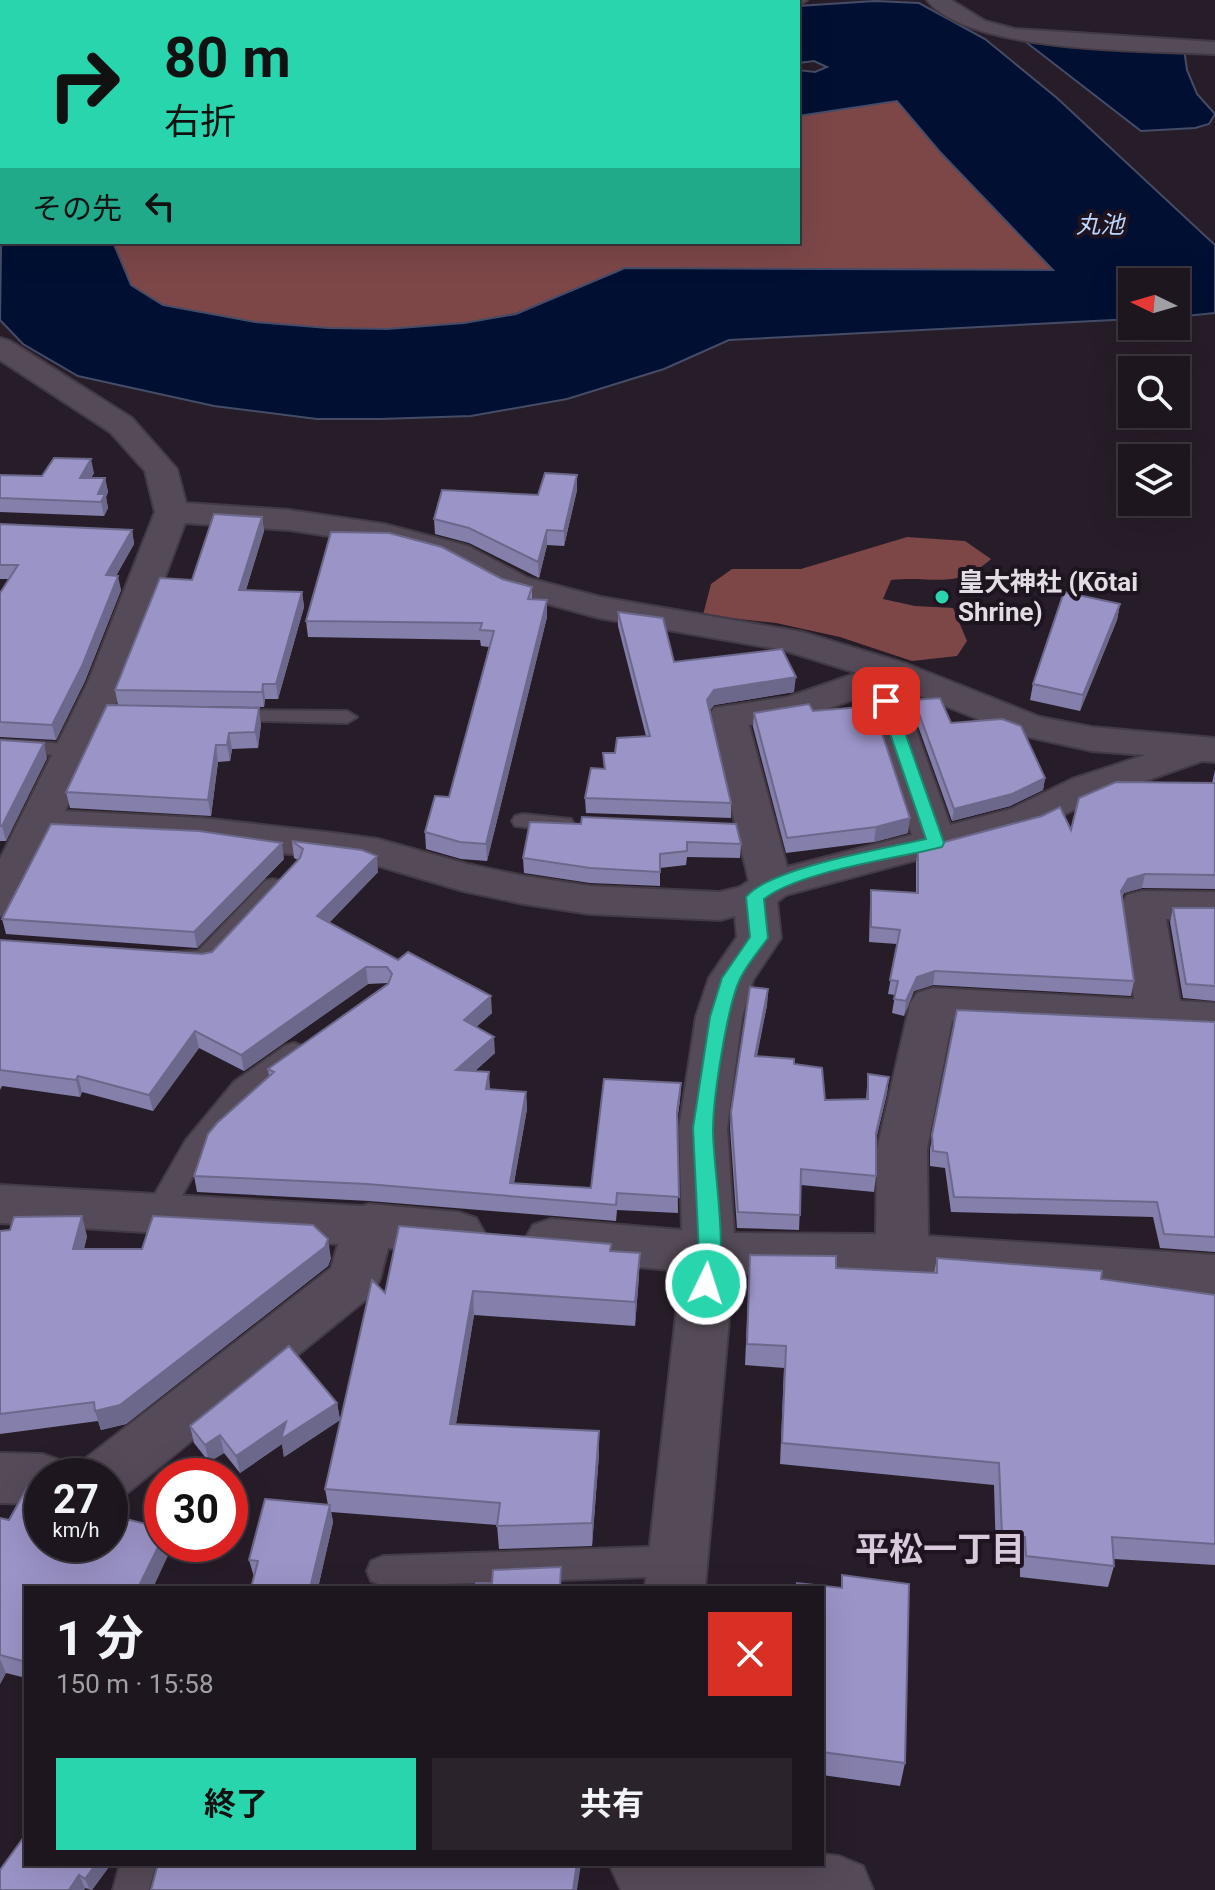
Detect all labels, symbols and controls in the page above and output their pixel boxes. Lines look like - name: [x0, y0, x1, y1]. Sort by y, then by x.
- text: 80 m: [164, 25, 291, 91]
- icon: right: [32, 32, 136, 136]
- text: 右折: [164, 101, 236, 143]
- icon: left: [138, 184, 182, 228]
- text: その先: [32, 191, 122, 226]
- water label: 丸池: [1076, 211, 1126, 239]
- north arrow: [1118, 268, 1190, 340]
- map controls: [1118, 268, 1190, 516]
- button: search: [1118, 356, 1190, 428]
- button: layers: [1118, 444, 1190, 516]
- place label: 皇大神社 (Kōtai Shrine): [958, 567, 1138, 627]
- marker: 皇大神社 (Kōtai Shrine): [933, 588, 951, 606]
- pin: [852, 667, 920, 735]
- icon: arrive: [864, 679, 908, 723]
- position arrow: [664, 1242, 748, 1326]
- speed limit sign: 30: [144, 1458, 248, 1562]
- text: 27: [53, 1476, 99, 1523]
- text: km/h: [53, 1518, 99, 1542]
- district label: 平松一丁目: [855, 1529, 1025, 1569]
- text: 1 分: [56, 1610, 143, 1667]
- button: close: [708, 1612, 792, 1696]
- text: 150 m · 15:58: [56, 1669, 214, 1699]
- button: 終了: [56, 1758, 416, 1850]
- button: 共有: [432, 1758, 792, 1850]

